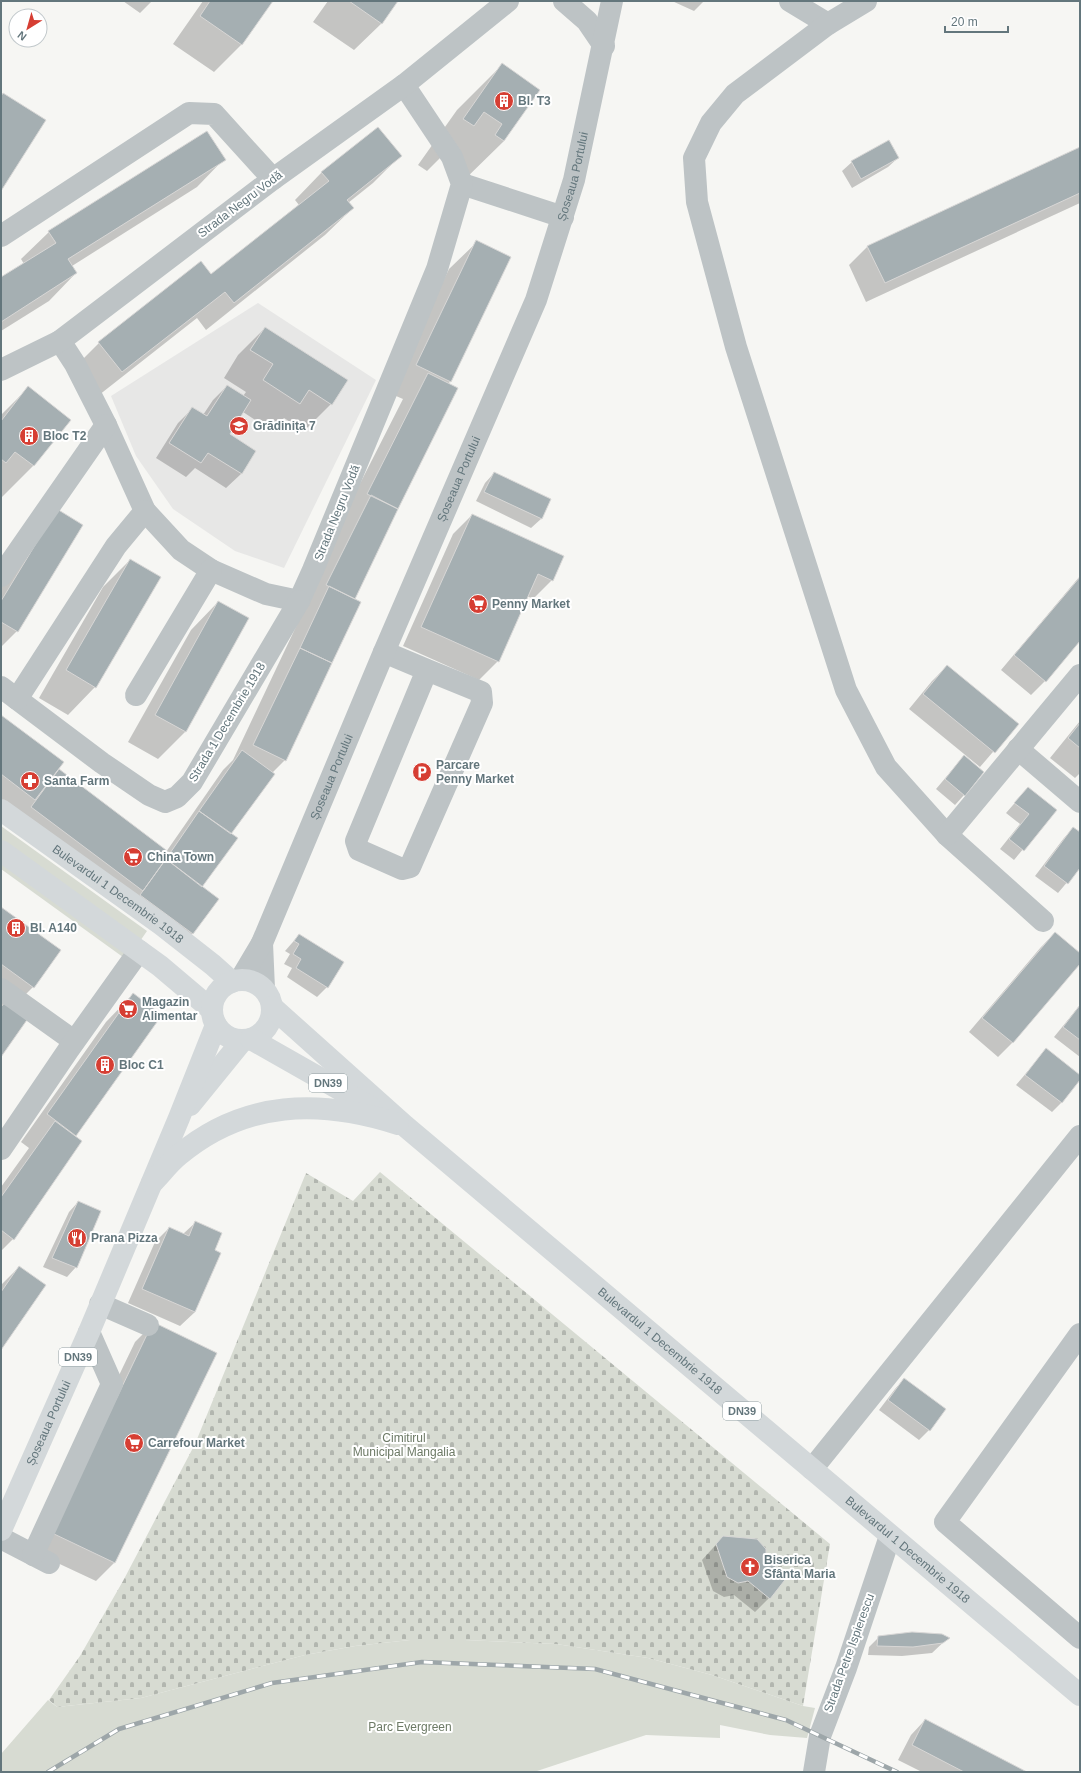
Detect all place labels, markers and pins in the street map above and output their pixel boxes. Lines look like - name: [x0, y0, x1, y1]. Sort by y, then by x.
- building icon: Bl. T3: [493, 90, 515, 112]
- place label: Bl. T3: [518, 94, 551, 108]
- school or university icon: Grădinița 7: [228, 415, 250, 437]
- place label: Grădinița 7: [253, 419, 316, 433]
- building icon: Bloc T2: [18, 425, 40, 447]
- place label: Bloc T2: [43, 429, 87, 443]
- supermarket icon: Penny Market: [467, 593, 489, 615]
- place label: Penny Market: [492, 597, 570, 611]
- place label: Parcare Penny Market: [436, 758, 514, 786]
- parking icon: Parcare Penny Market: [411, 761, 433, 783]
- pharmacy icon: Santa Farm: [19, 770, 41, 792]
- place label: Santa Farm: [44, 774, 109, 788]
- supermarket icon: China Town: [122, 846, 144, 868]
- place label: China Town: [147, 850, 214, 864]
- building icon: Bl. A140: [5, 917, 27, 939]
- place label: Bl. A140: [30, 921, 77, 935]
- place label: Magazin Alimentar: [142, 995, 198, 1023]
- supermarket icon: Magazin Alimentar: [117, 998, 139, 1020]
- building icon: Bloc C1: [94, 1054, 116, 1076]
- place label: Bloc C1: [119, 1058, 164, 1072]
- restaurant icon: Prana Pizza: [66, 1227, 88, 1249]
- place label: Prana Pizza: [91, 1231, 158, 1245]
- supermarket icon: Carrefour Market: [123, 1432, 145, 1454]
- place label: Carrefour Market: [148, 1436, 245, 1450]
- place label: Biserica Sfânta Maria: [764, 1553, 836, 1581]
- church icon: Biserica Sfânta Maria: [739, 1556, 761, 1578]

